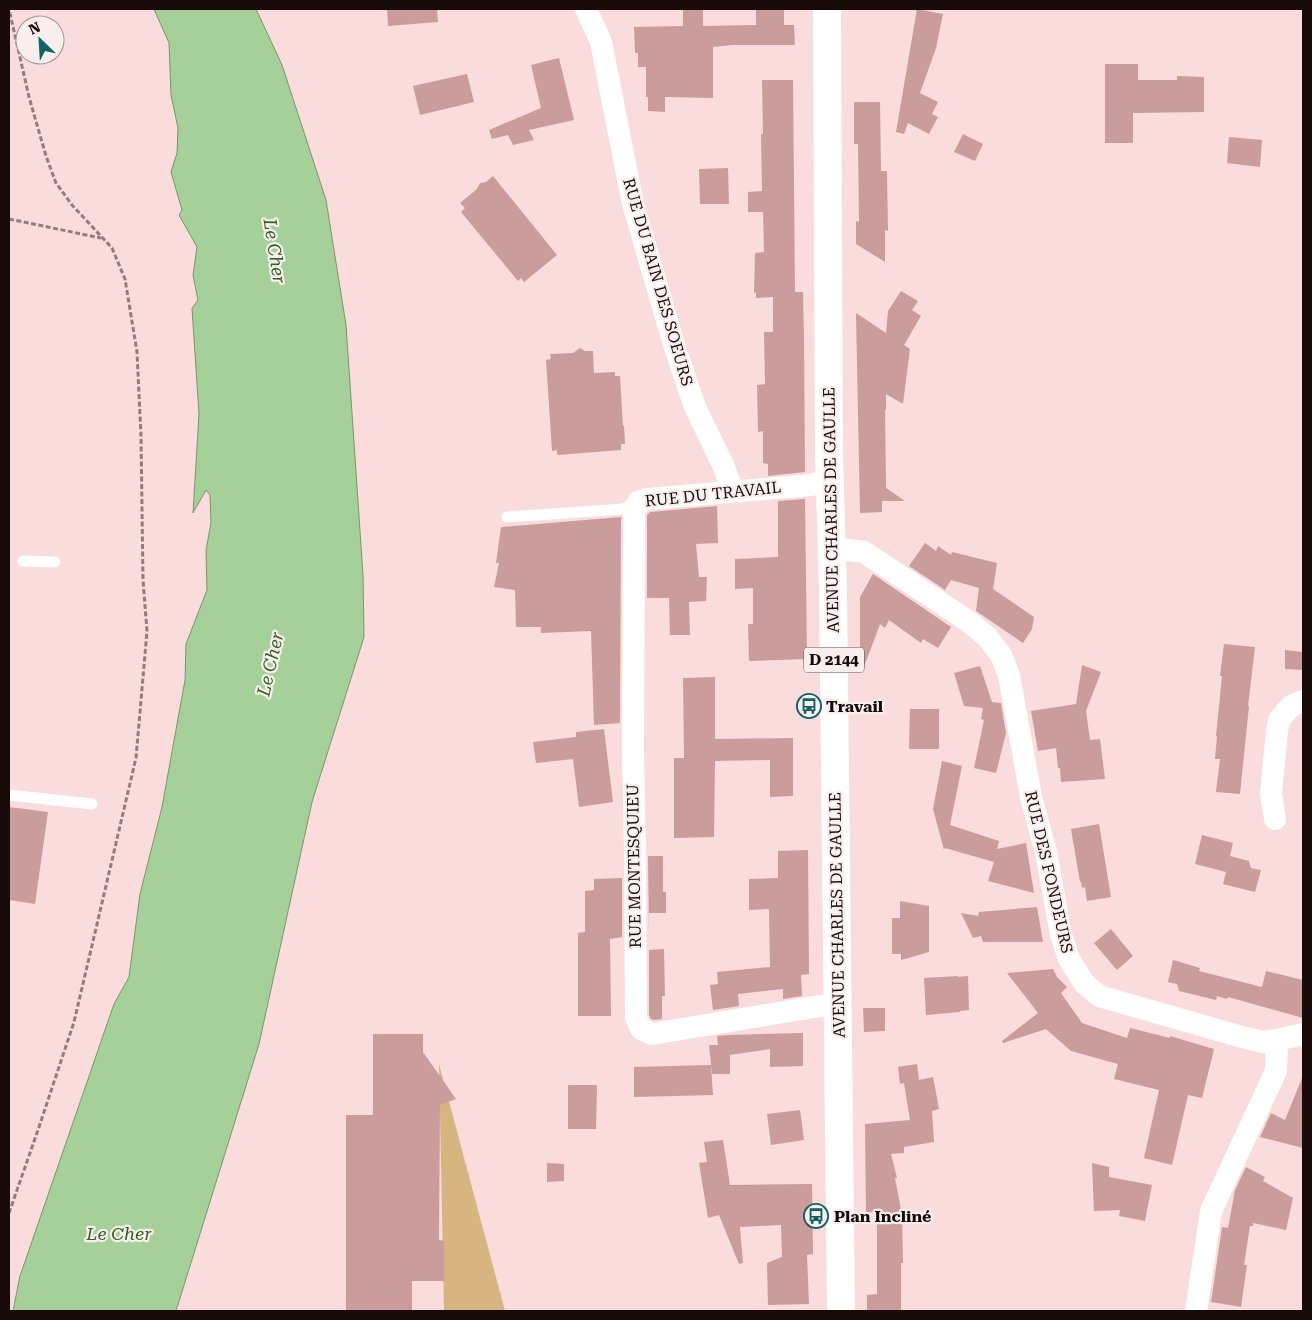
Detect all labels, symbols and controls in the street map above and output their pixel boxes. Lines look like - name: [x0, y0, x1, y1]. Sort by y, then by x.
- north arrow: [15, 15, 65, 65]
- text: N: [26, 19, 43, 38]
- street label: RUE DU BAIN DES SOEURS: [619, 176, 697, 388]
- water label: Le Cher: [259, 216, 291, 285]
- street label: AVENUE CHARLES DE GAULLE: [819, 387, 843, 633]
- street label: RUE DU TRAVAIL: [644, 477, 782, 511]
- water label: Le Cher: [252, 629, 288, 699]
- road number: D 2144: [804, 648, 864, 672]
- bus stop icon: Travail: [796, 693, 822, 719]
- place label: Travail: [826, 697, 884, 716]
- street label: RUE MONTESQUIEU: [623, 784, 645, 948]
- street label: RUE DES FONDEURS: [1021, 789, 1077, 955]
- street label: AVENUE CHARLES DE GAULLE: [825, 792, 849, 1038]
- bus stop icon: Plan Incliné: [803, 1203, 829, 1229]
- place label: Plan Incliné: [834, 1207, 932, 1226]
- water label: Le Cher: [85, 1223, 152, 1244]

